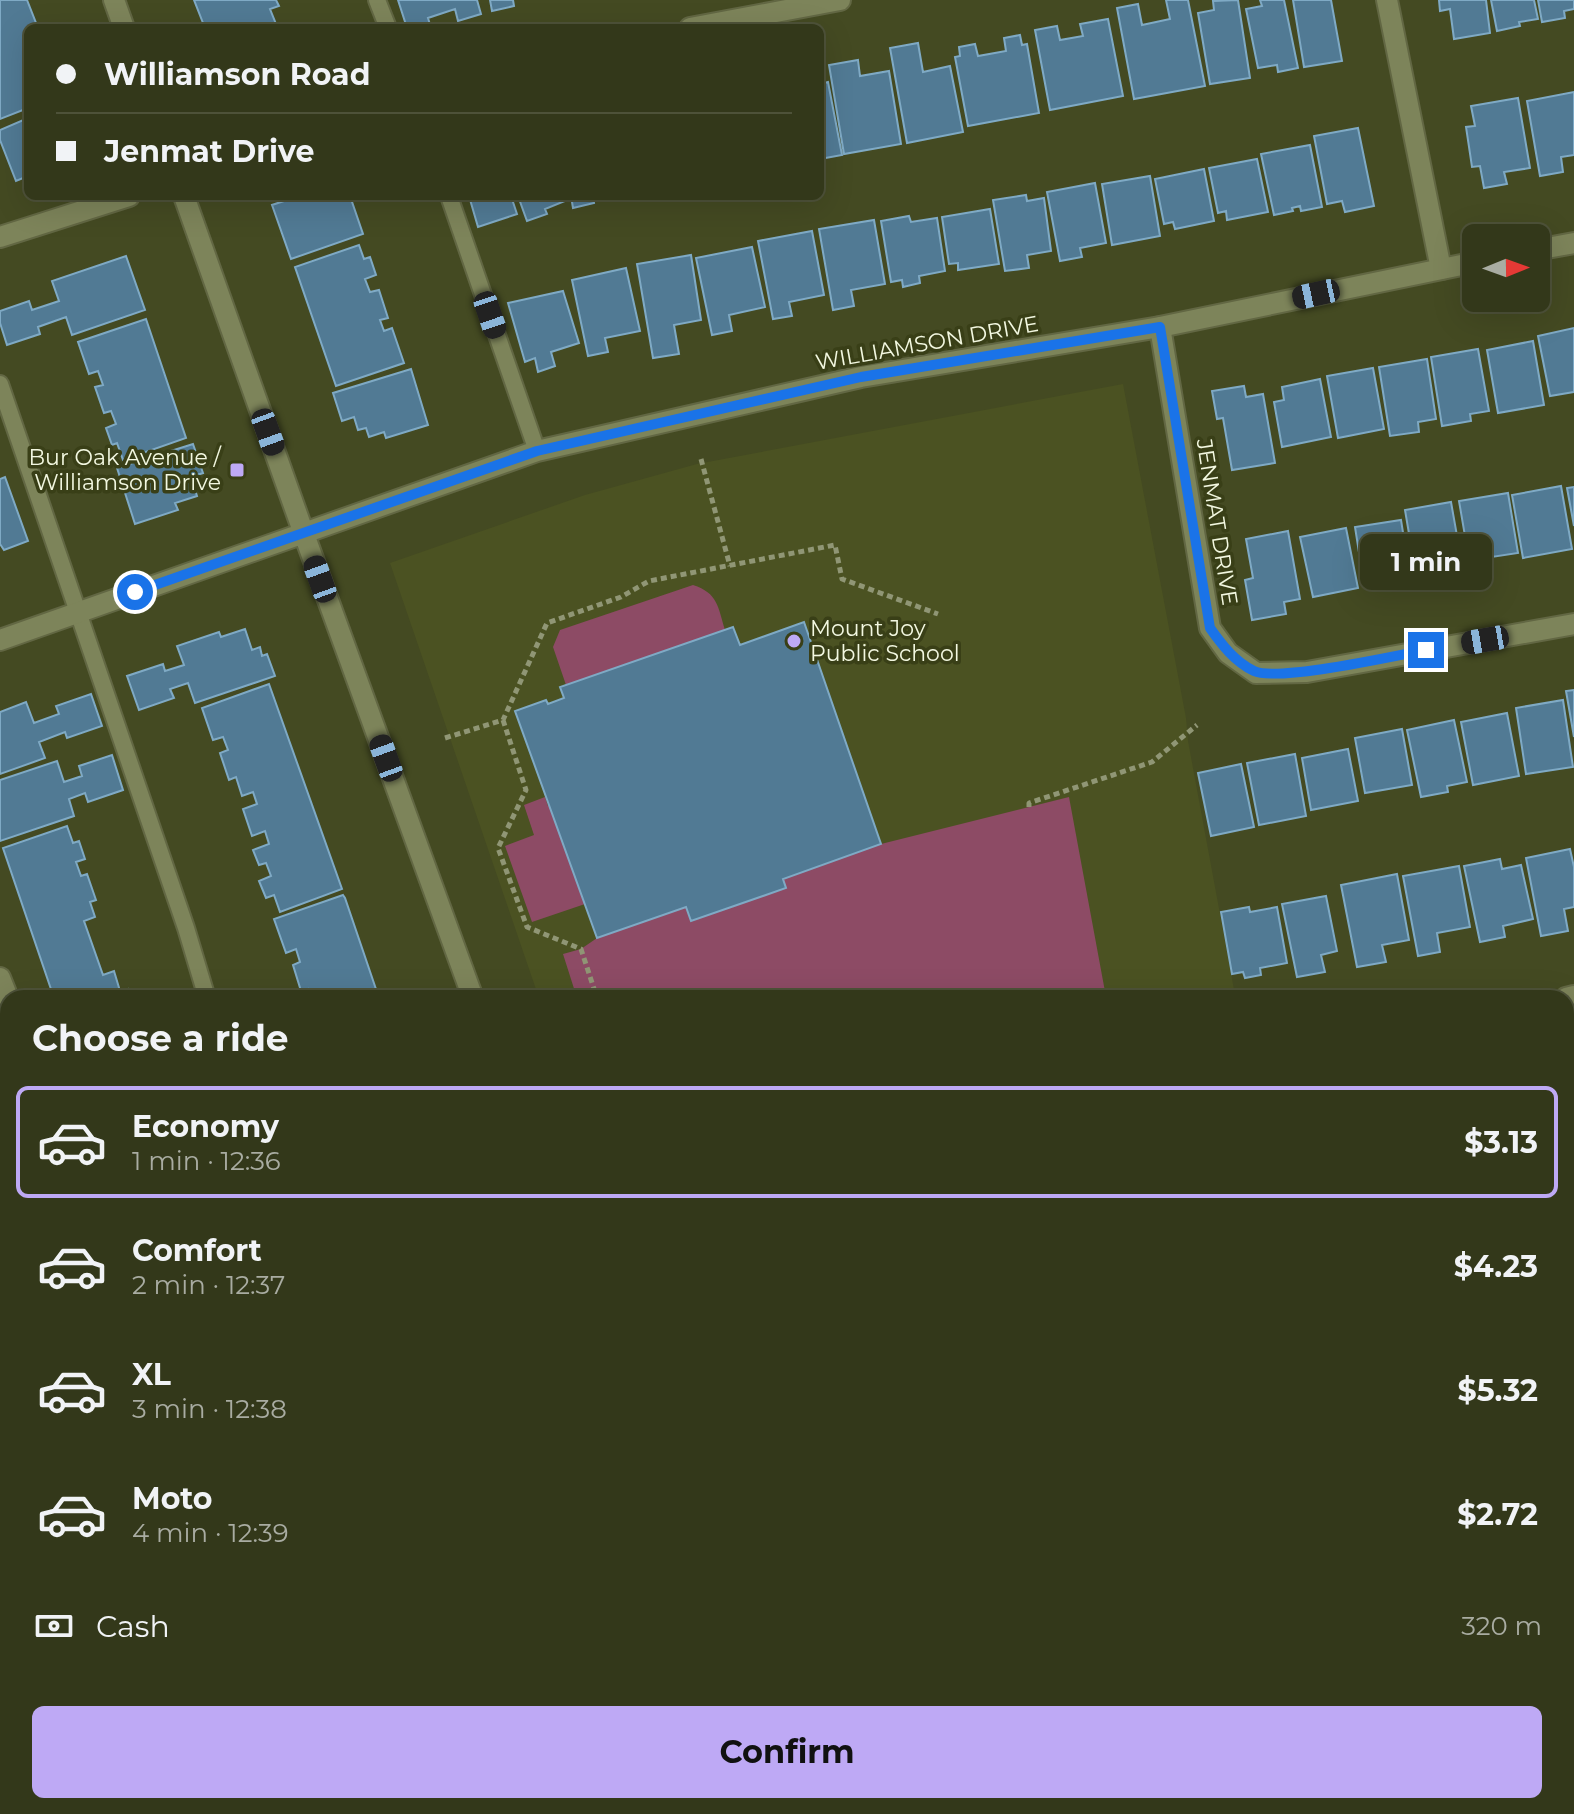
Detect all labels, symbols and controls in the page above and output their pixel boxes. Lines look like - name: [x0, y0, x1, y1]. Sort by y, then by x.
- text: Williamson Road: [104, 56, 370, 93]
- text: Jenmat Drive: [104, 133, 314, 170]
- north arrow: [1462, 224, 1550, 312]
- map controls: [1462, 224, 1550, 312]
- car: [1290, 277, 1342, 311]
- car: [471, 288, 509, 342]
- street label: WILLIAMSON DRIVE: [813, 310, 1041, 376]
- car: [249, 405, 287, 459]
- street label: JENMAT DRIVE: [1190, 436, 1243, 607]
- place label: Bur Oak Avenue / Williamson Drive: [29, 444, 223, 496]
- marker: Bur Oak Avenue / Williamson Drive: [228, 461, 246, 479]
- callout: 1 min: [1360, 534, 1492, 590]
- text: 1 min: [1391, 546, 1461, 578]
- car: [301, 552, 339, 606]
- route start: [117, 574, 153, 610]
- place label: Mount Joy Public School: [810, 615, 960, 667]
- car: [1459, 624, 1511, 656]
- marker: Mount Joy Public School: [785, 632, 803, 650]
- route end: [1408, 632, 1444, 668]
- car: [367, 731, 405, 785]
- text: Choose a ride: [32, 1016, 289, 1060]
- icon: car: [36, 1106, 108, 1178]
- text: Economy: [132, 1108, 279, 1145]
- text: $3.13: [1464, 1124, 1538, 1161]
- text: 1 min · 12:36: [132, 1145, 281, 1177]
- icon: car: [36, 1230, 108, 1302]
- text: Comfort: [132, 1232, 262, 1269]
- text: $4.23: [1454, 1248, 1538, 1285]
- text: 2 min · 12:37: [132, 1269, 285, 1301]
- icon: car: [36, 1354, 108, 1426]
- text: XL: [132, 1356, 171, 1393]
- text: $5.32: [1458, 1372, 1538, 1409]
- text: 3 min · 12:38: [132, 1393, 287, 1425]
- icon: car: [36, 1478, 108, 1550]
- text: Moto: [132, 1480, 213, 1517]
- text: $2.72: [1457, 1496, 1538, 1533]
- text: 4 min · 12:39: [132, 1517, 289, 1549]
- icon: cash: [32, 1604, 76, 1648]
- text: Cash: [96, 1608, 170, 1645]
- text: 320 m: [1461, 1610, 1542, 1642]
- button: Confirm: [32, 1706, 1542, 1798]

